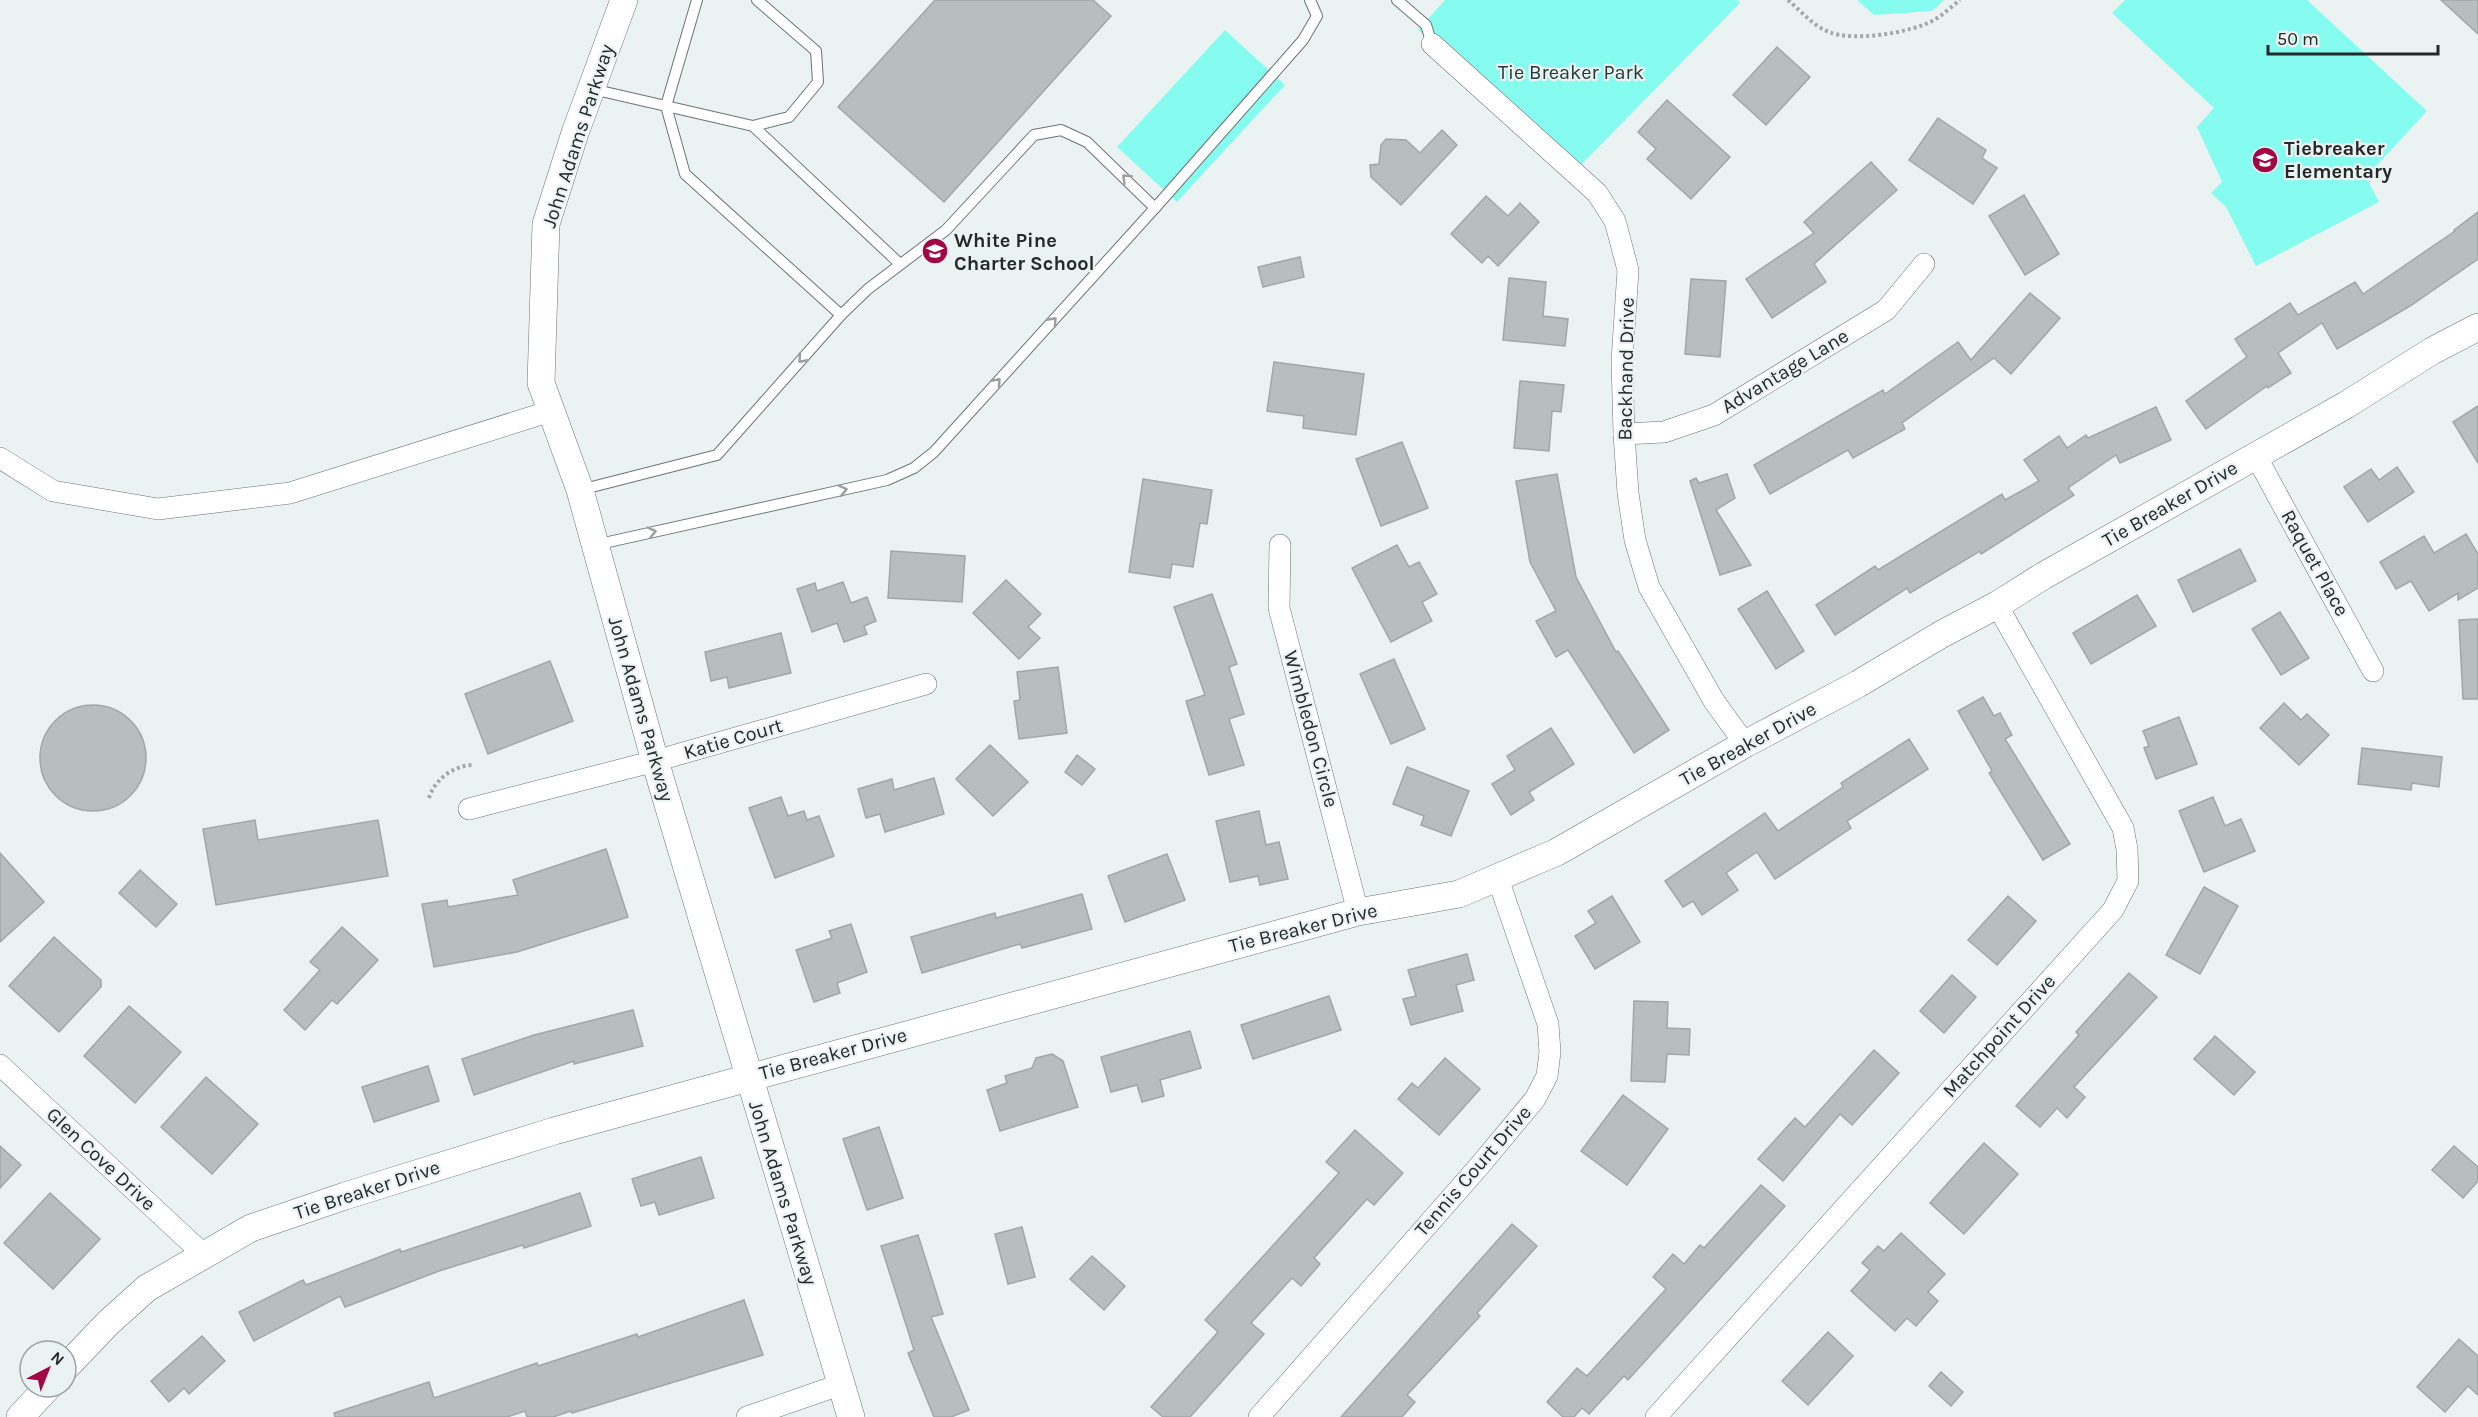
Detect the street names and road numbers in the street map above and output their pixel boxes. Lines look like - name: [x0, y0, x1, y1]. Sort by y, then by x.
- street label: John Adams Parkway: [537, 41, 619, 231]
- street label: Backhand Drive: [1613, 297, 1639, 441]
- street label: Advantage Lane: [1717, 324, 1853, 418]
- street label: Tie Breaker Drive: [2098, 456, 2242, 552]
- street label: Raquet Place: [2276, 506, 2354, 620]
- street label: John Adams Parkway: [604, 614, 678, 804]
- street label: Wimbledon Circle: [1279, 648, 1343, 810]
- street label: Tie Breaker Drive: [1676, 697, 1820, 791]
- street label: Katie Court: [681, 714, 786, 764]
- street label: Tie Breaker Drive: [1226, 898, 1380, 958]
- street label: Matchpoint Drive: [1938, 970, 2060, 1102]
- street label: Tie Breaker Drive: [757, 1023, 909, 1085]
- street label: John Adams Parkway: [744, 1098, 822, 1288]
- street label: Tennis Court Drive: [1410, 1101, 1536, 1241]
- street label: Glen Cove Drive: [42, 1103, 160, 1215]
- street label: Tie Breaker Drive: [291, 1156, 443, 1224]

